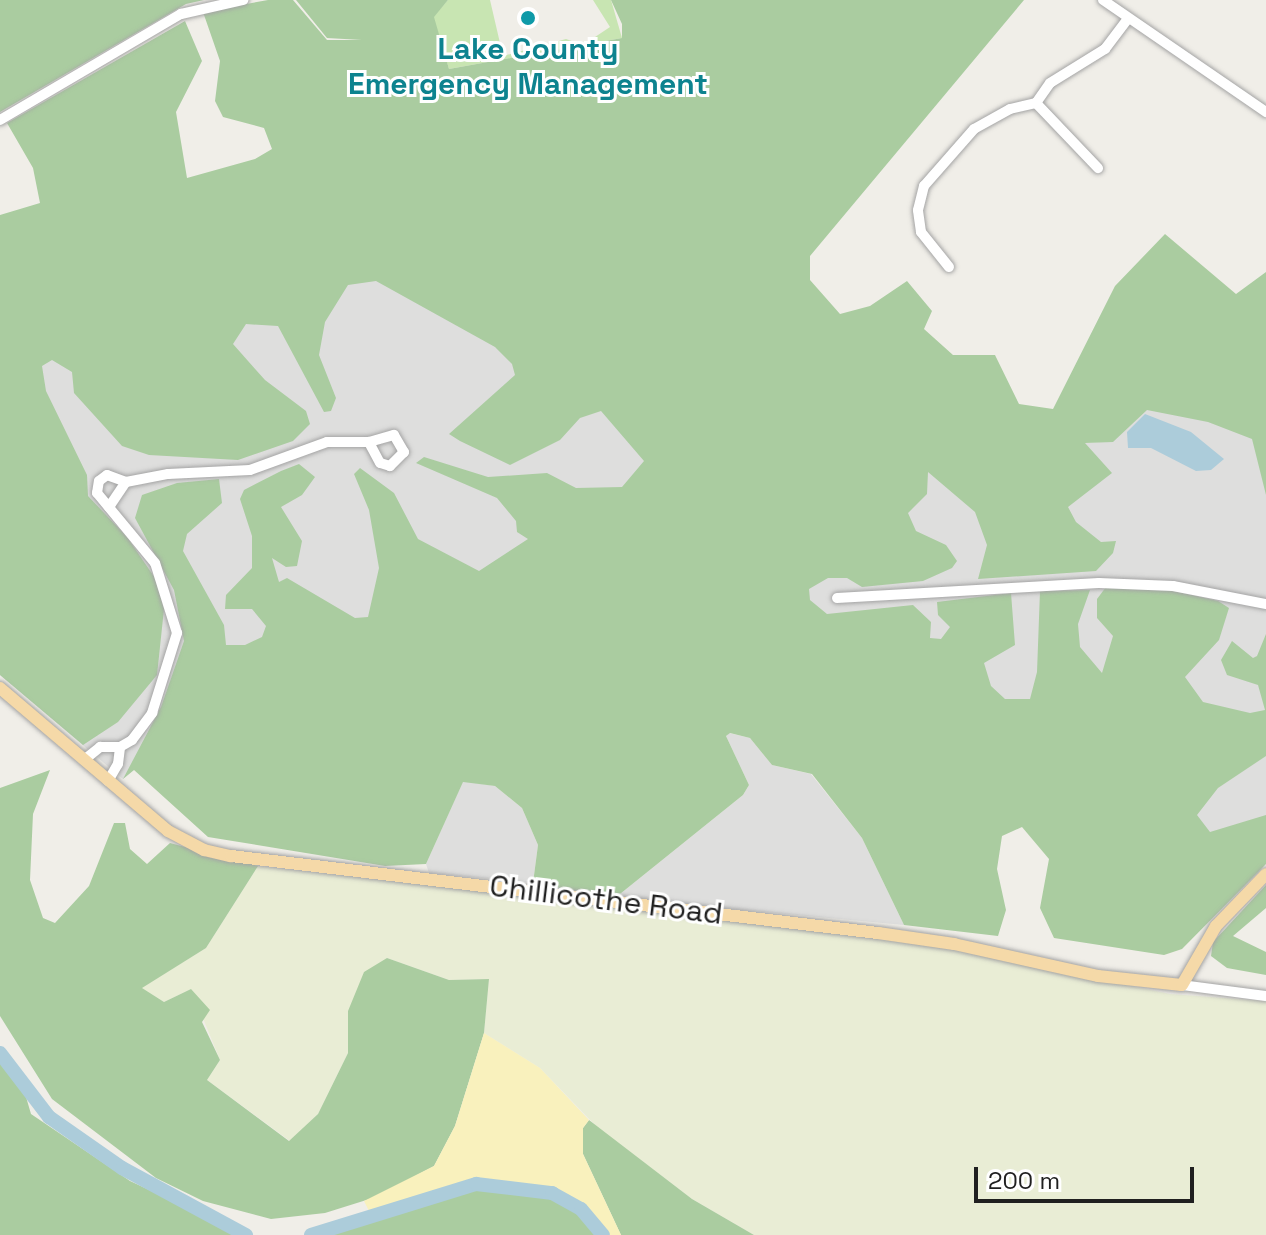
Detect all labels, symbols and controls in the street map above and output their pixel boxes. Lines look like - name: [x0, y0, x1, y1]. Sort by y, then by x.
- marker: Lake County Emergency Management: [519, 9, 537, 27]
- place label: Lake County Emergency Management: [348, 31, 708, 102]
- street label: Chillicothe Road: [488, 868, 724, 932]
- scale bar: [978, 1151, 1198, 1201]
- text: 200 m: [988, 1165, 1060, 1196]

